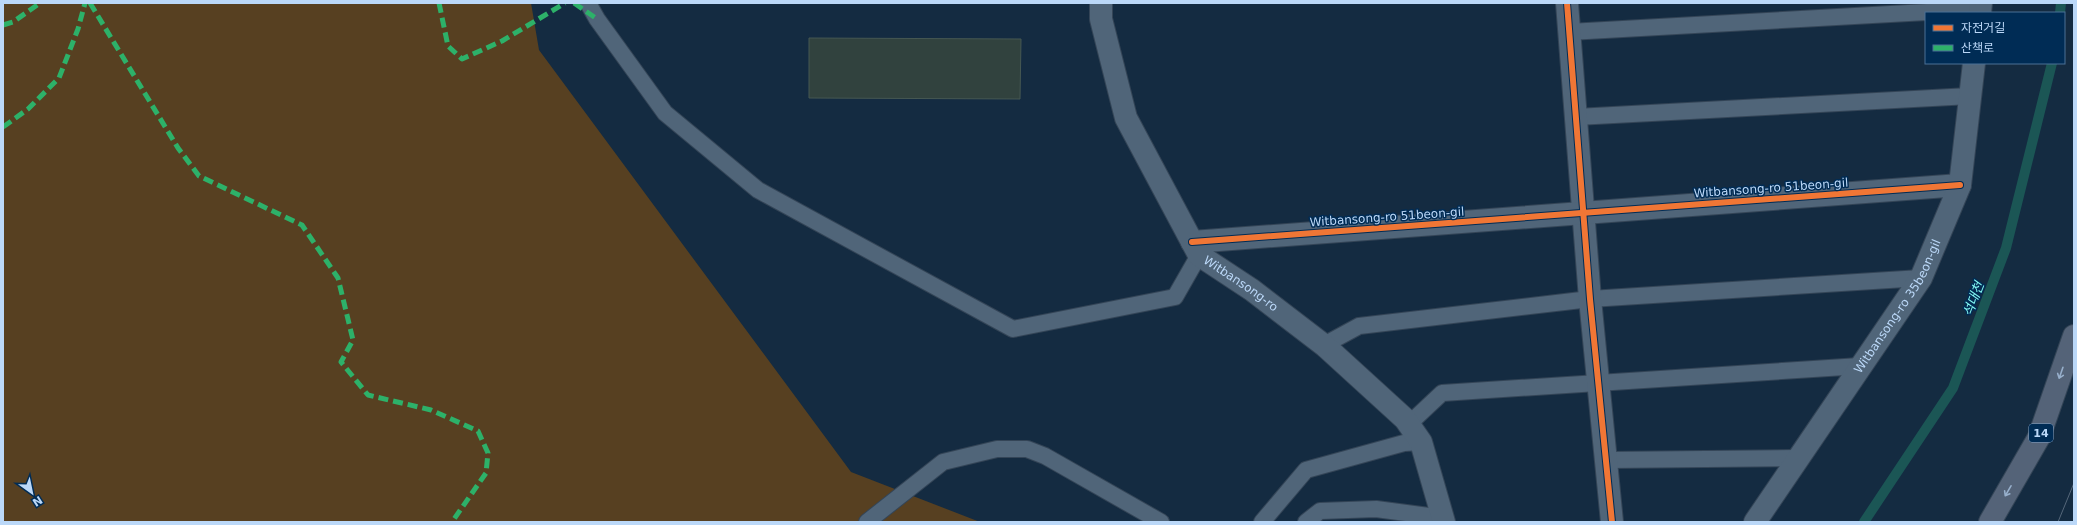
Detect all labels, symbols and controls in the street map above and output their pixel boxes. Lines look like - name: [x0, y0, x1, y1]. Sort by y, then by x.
- legend: [1925, 12, 2065, 64]
- text: 자전거길: [1961, 21, 2005, 35]
- text: 산책로: [1961, 41, 1994, 55]
- street label: Witbansong-ro 51beon-gil: [1693, 176, 1849, 200]
- street label: Witbansong-ro 51beon-gil: [1309, 205, 1465, 229]
- street label: Witbansong-ro 35beon-gil: [1851, 237, 1943, 376]
- street label: Witbansong-ro: [1201, 253, 1281, 314]
- water label: 석대천: [1960, 279, 1987, 319]
- one-way arrow: [2057, 367, 2065, 379]
- road number: 14: [2029, 424, 2053, 442]
- north arrow: [12, 473, 52, 513]
- one-way arrow: [2004, 485, 2012, 497]
- text: N: [30, 493, 45, 509]

